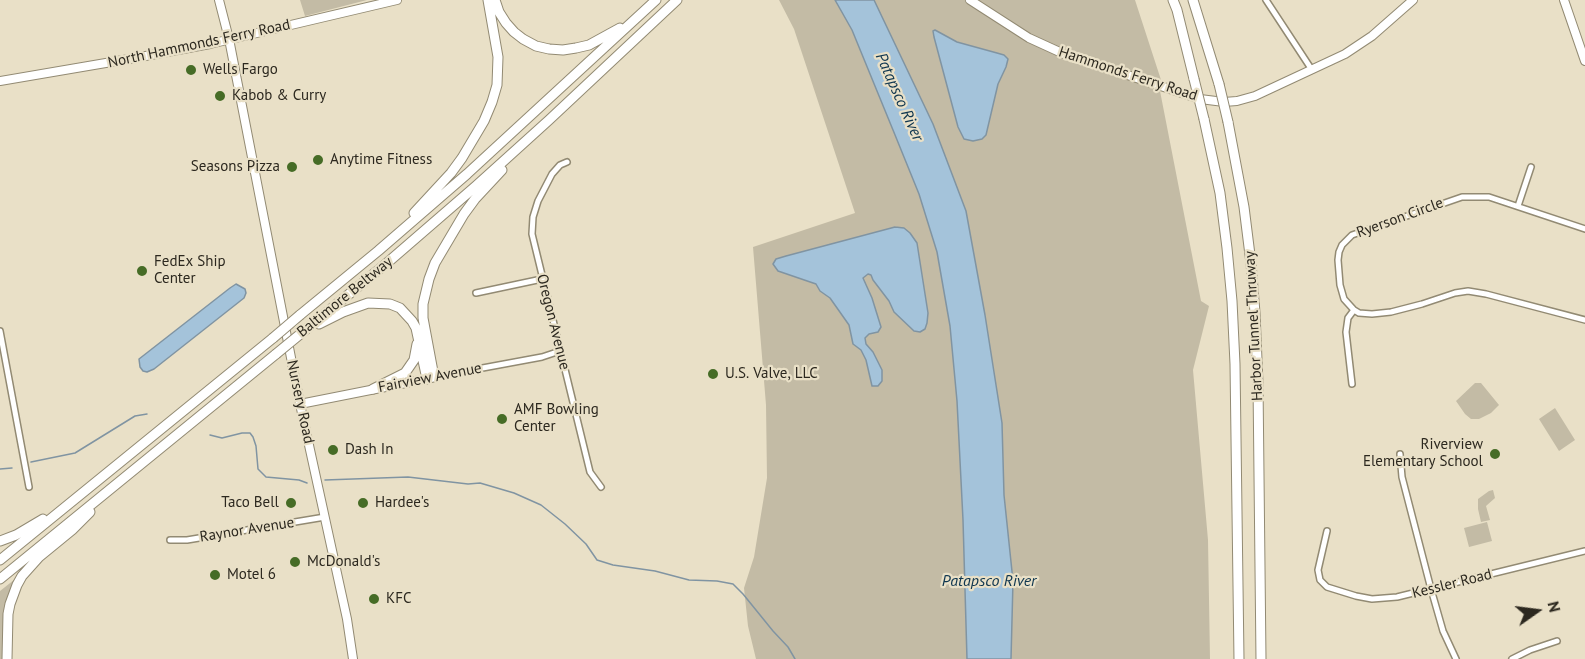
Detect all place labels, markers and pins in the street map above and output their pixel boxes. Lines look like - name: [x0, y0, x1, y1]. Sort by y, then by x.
- place label: Wells Fargo: [203, 61, 278, 79]
- marker: Wells Fargo: [184, 63, 198, 77]
- place label: Kabob & Curry: [232, 87, 326, 105]
- marker: Kabob & Curry: [213, 89, 227, 103]
- place label: Anytime Fitness: [330, 151, 432, 169]
- marker: Anytime Fitness: [311, 153, 325, 167]
- place label: Seasons Pizza: [191, 158, 280, 176]
- marker: Seasons Pizza: [285, 160, 299, 174]
- place label: FedEx Ship Center: [154, 253, 226, 288]
- marker: FedEx Ship Center: [135, 264, 149, 278]
- place label: U.S. Valve, LLC: [725, 365, 818, 383]
- marker: U.S. Valve, LLC: [706, 367, 720, 381]
- place label: AMF Bowling Center: [514, 401, 599, 436]
- marker: AMF Bowling Center: [495, 412, 509, 426]
- place label: Riverview Elementary School: [1363, 436, 1483, 471]
- place label: Dash In: [345, 441, 393, 459]
- marker: Dash In: [326, 443, 340, 457]
- marker: Riverview Elementary School: [1488, 447, 1502, 461]
- place label: Taco Bell: [221, 494, 279, 512]
- place label: Hardee's: [375, 494, 429, 512]
- marker: Taco Bell: [284, 496, 298, 510]
- marker: Hardee's: [356, 496, 370, 510]
- place label: McDonald's: [307, 553, 380, 571]
- marker: McDonald's: [288, 555, 302, 569]
- place label: Motel 6: [227, 566, 276, 584]
- marker: Motel 6: [208, 568, 222, 582]
- place label: KFC: [386, 590, 411, 608]
- marker: KFC: [367, 592, 381, 606]

